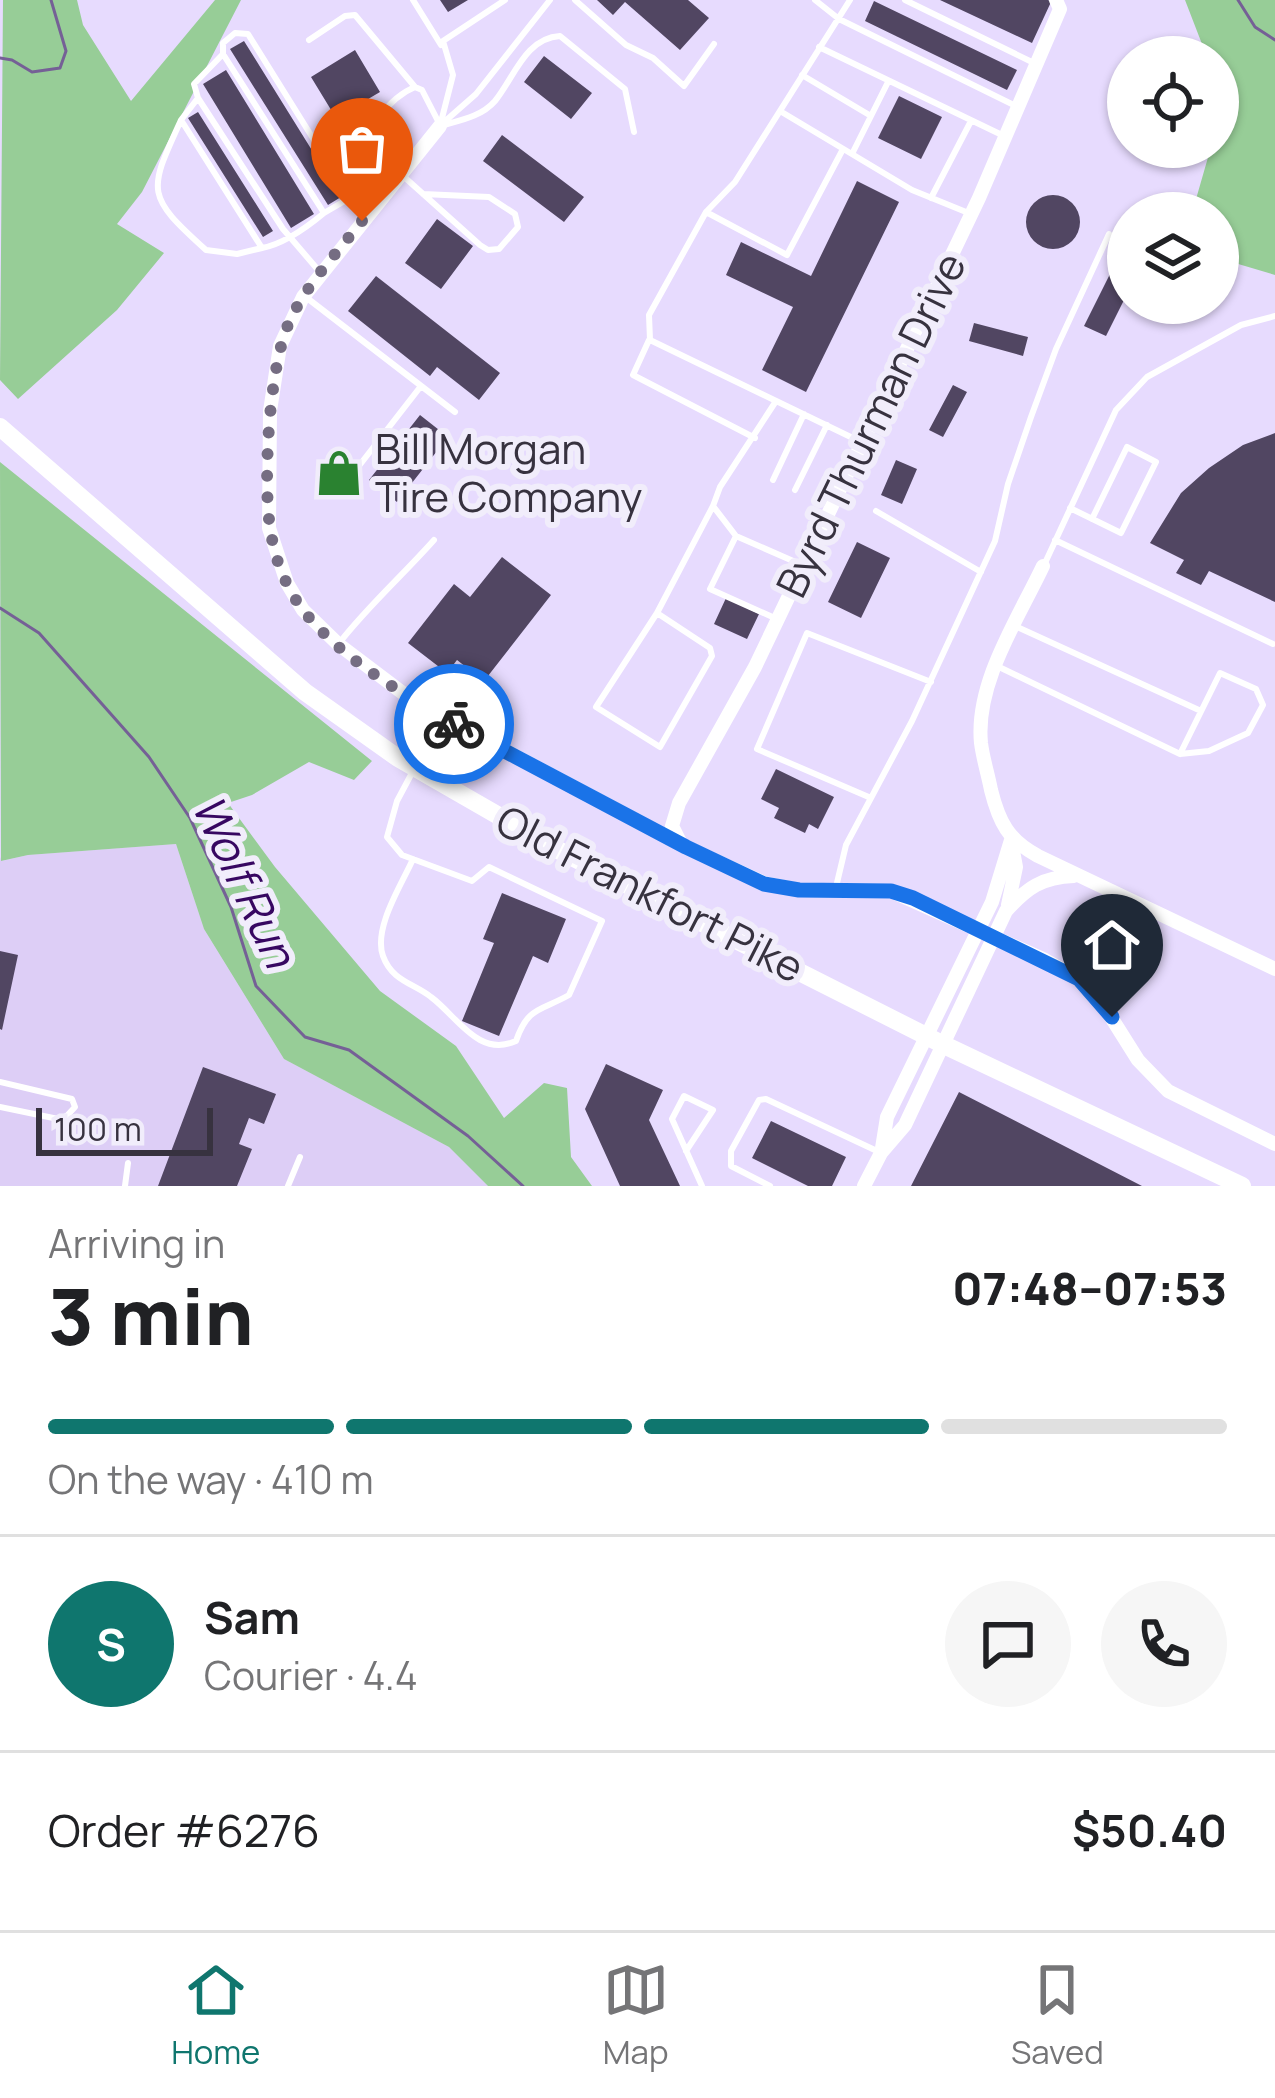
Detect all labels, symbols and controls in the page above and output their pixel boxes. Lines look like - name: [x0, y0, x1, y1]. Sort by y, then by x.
- map controls: [1107, 36, 1239, 324]
- button: locate: [1107, 36, 1239, 168]
- pin: [311, 98, 413, 221]
- icon: bag: [329, 116, 395, 182]
- button: layers: [1107, 192, 1239, 324]
- street label: Byrd Thurman Drive: [762, 243, 979, 606]
- place label: Bill Morgan Tire Company: [375, 419, 643, 525]
- shop icon: Bill Morgan Tire Company: [314, 448, 364, 498]
- courier: [394, 664, 514, 784]
- icon: bike: [421, 691, 487, 757]
- water label: Wolf Run: [178, 784, 312, 978]
- street label: Old Frankfort Pike: [487, 791, 814, 996]
- pin: [1061, 894, 1163, 1017]
- icon: home: [1079, 912, 1145, 978]
- scale bar: [36, 1102, 213, 1155]
- text: 100 m: [54, 1106, 142, 1151]
- text: Arriving in: [48, 1216, 225, 1270]
- text: 07:48–07:53: [952, 1257, 1227, 1319]
- text: 3 min: [48, 1262, 254, 1368]
- text: On the way · 410 m: [48, 1452, 374, 1506]
- button: chat: [945, 1581, 1071, 1707]
- button: phone: [1101, 1581, 1227, 1707]
- text: Sam: [204, 1586, 300, 1648]
- text: S: [96, 1613, 126, 1675]
- text: Courier · 4.4: [204, 1648, 418, 1702]
- text: Order #6276: [48, 1799, 320, 1861]
- text: $50.40: [1072, 1799, 1227, 1861]
- tab: Home: [171, 1957, 260, 2074]
- tab: Map: [603, 1957, 669, 2074]
- tab: Saved: [1011, 1957, 1104, 2074]

